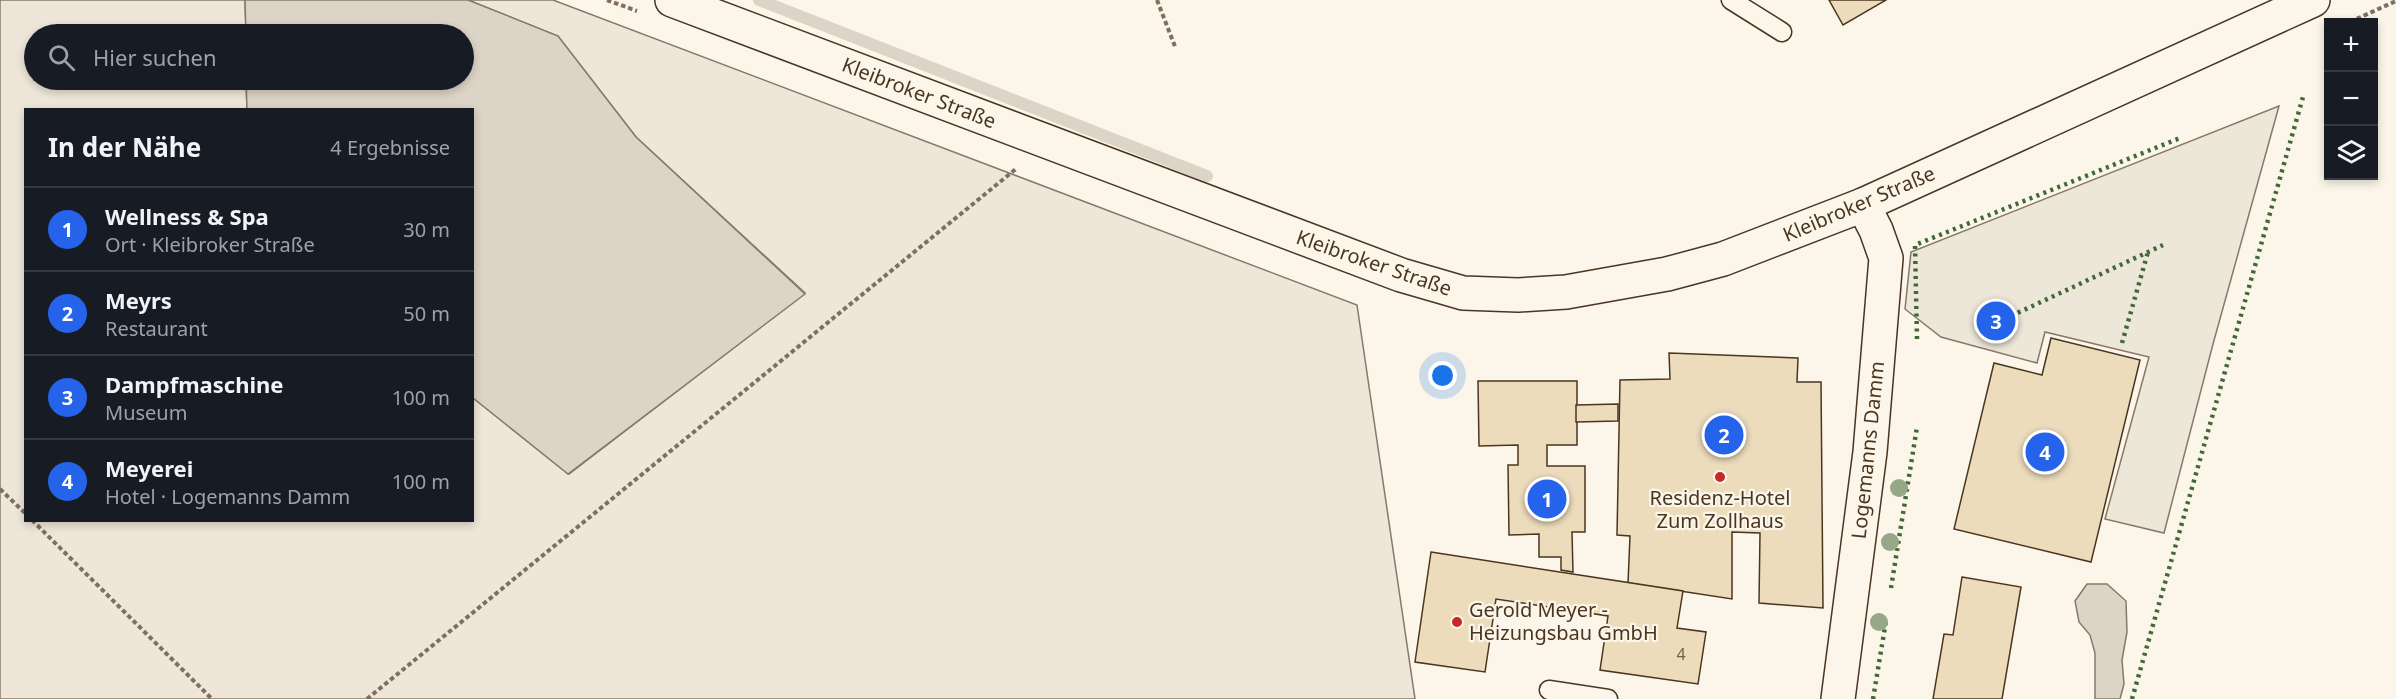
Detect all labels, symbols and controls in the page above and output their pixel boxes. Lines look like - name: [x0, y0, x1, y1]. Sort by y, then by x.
- map controls: [2324, 18, 2378, 180]
- button: +: [2324, 18, 2378, 72]
- search box: [24, 24, 474, 90]
- icon: search: [45, 41, 78, 74]
- text: Hier suchen: [93, 42, 217, 72]
- street label: Kleibroker Straße: [838, 51, 1000, 134]
- button: −: [2324, 72, 2378, 126]
- button: layers: [2324, 126, 2378, 180]
- text: In der Nähe: [48, 129, 201, 165]
- text: 4 Ergebnisse: [330, 134, 450, 161]
- street label: Kleibroker Straße: [1779, 159, 1939, 248]
- text: Wellness & Spa: [105, 201, 269, 231]
- text: 1: [62, 216, 73, 243]
- text: 30 m: [403, 216, 450, 243]
- street label: Kleibroker Straße: [1293, 223, 1456, 302]
- text: Ort · Kleibroker Straße: [105, 231, 315, 258]
- text: Meyrs: [105, 285, 172, 315]
- pin: 3: [1976, 298, 2016, 344]
- text: 2: [62, 300, 73, 327]
- text: 50 m: [403, 300, 450, 327]
- text: Restaurant: [105, 315, 208, 342]
- street label: Logemanns Damm: [1845, 360, 1890, 540]
- your location: [1428, 361, 1457, 390]
- text: Dampfmaschine: [105, 369, 284, 399]
- text: 3: [62, 384, 73, 411]
- text: 100 m: [392, 384, 450, 411]
- text: Museum: [105, 399, 187, 426]
- pin: 2: [1704, 412, 1744, 458]
- pin: 4: [2026, 430, 2064, 474]
- text: Meyerei: [105, 453, 193, 483]
- text: 4: [62, 468, 73, 495]
- text: 100 m: [392, 468, 450, 495]
- marker: Residenz-Hotel Zum Zollhaus: [1713, 470, 1727, 484]
- pin: 1: [1528, 476, 1566, 522]
- text: Hotel · Logemanns Damm: [105, 483, 350, 510]
- place label: Residenz-Hotel Zum Zollhaus: [1650, 484, 1790, 534]
- place label: Gerold Meyer - Heizungsbau GmbH: [1469, 596, 1658, 646]
- marker: Gerold Meyer - Heizungsbau GmbH: [1450, 615, 1464, 629]
- house number: 4: [1676, 643, 1686, 665]

